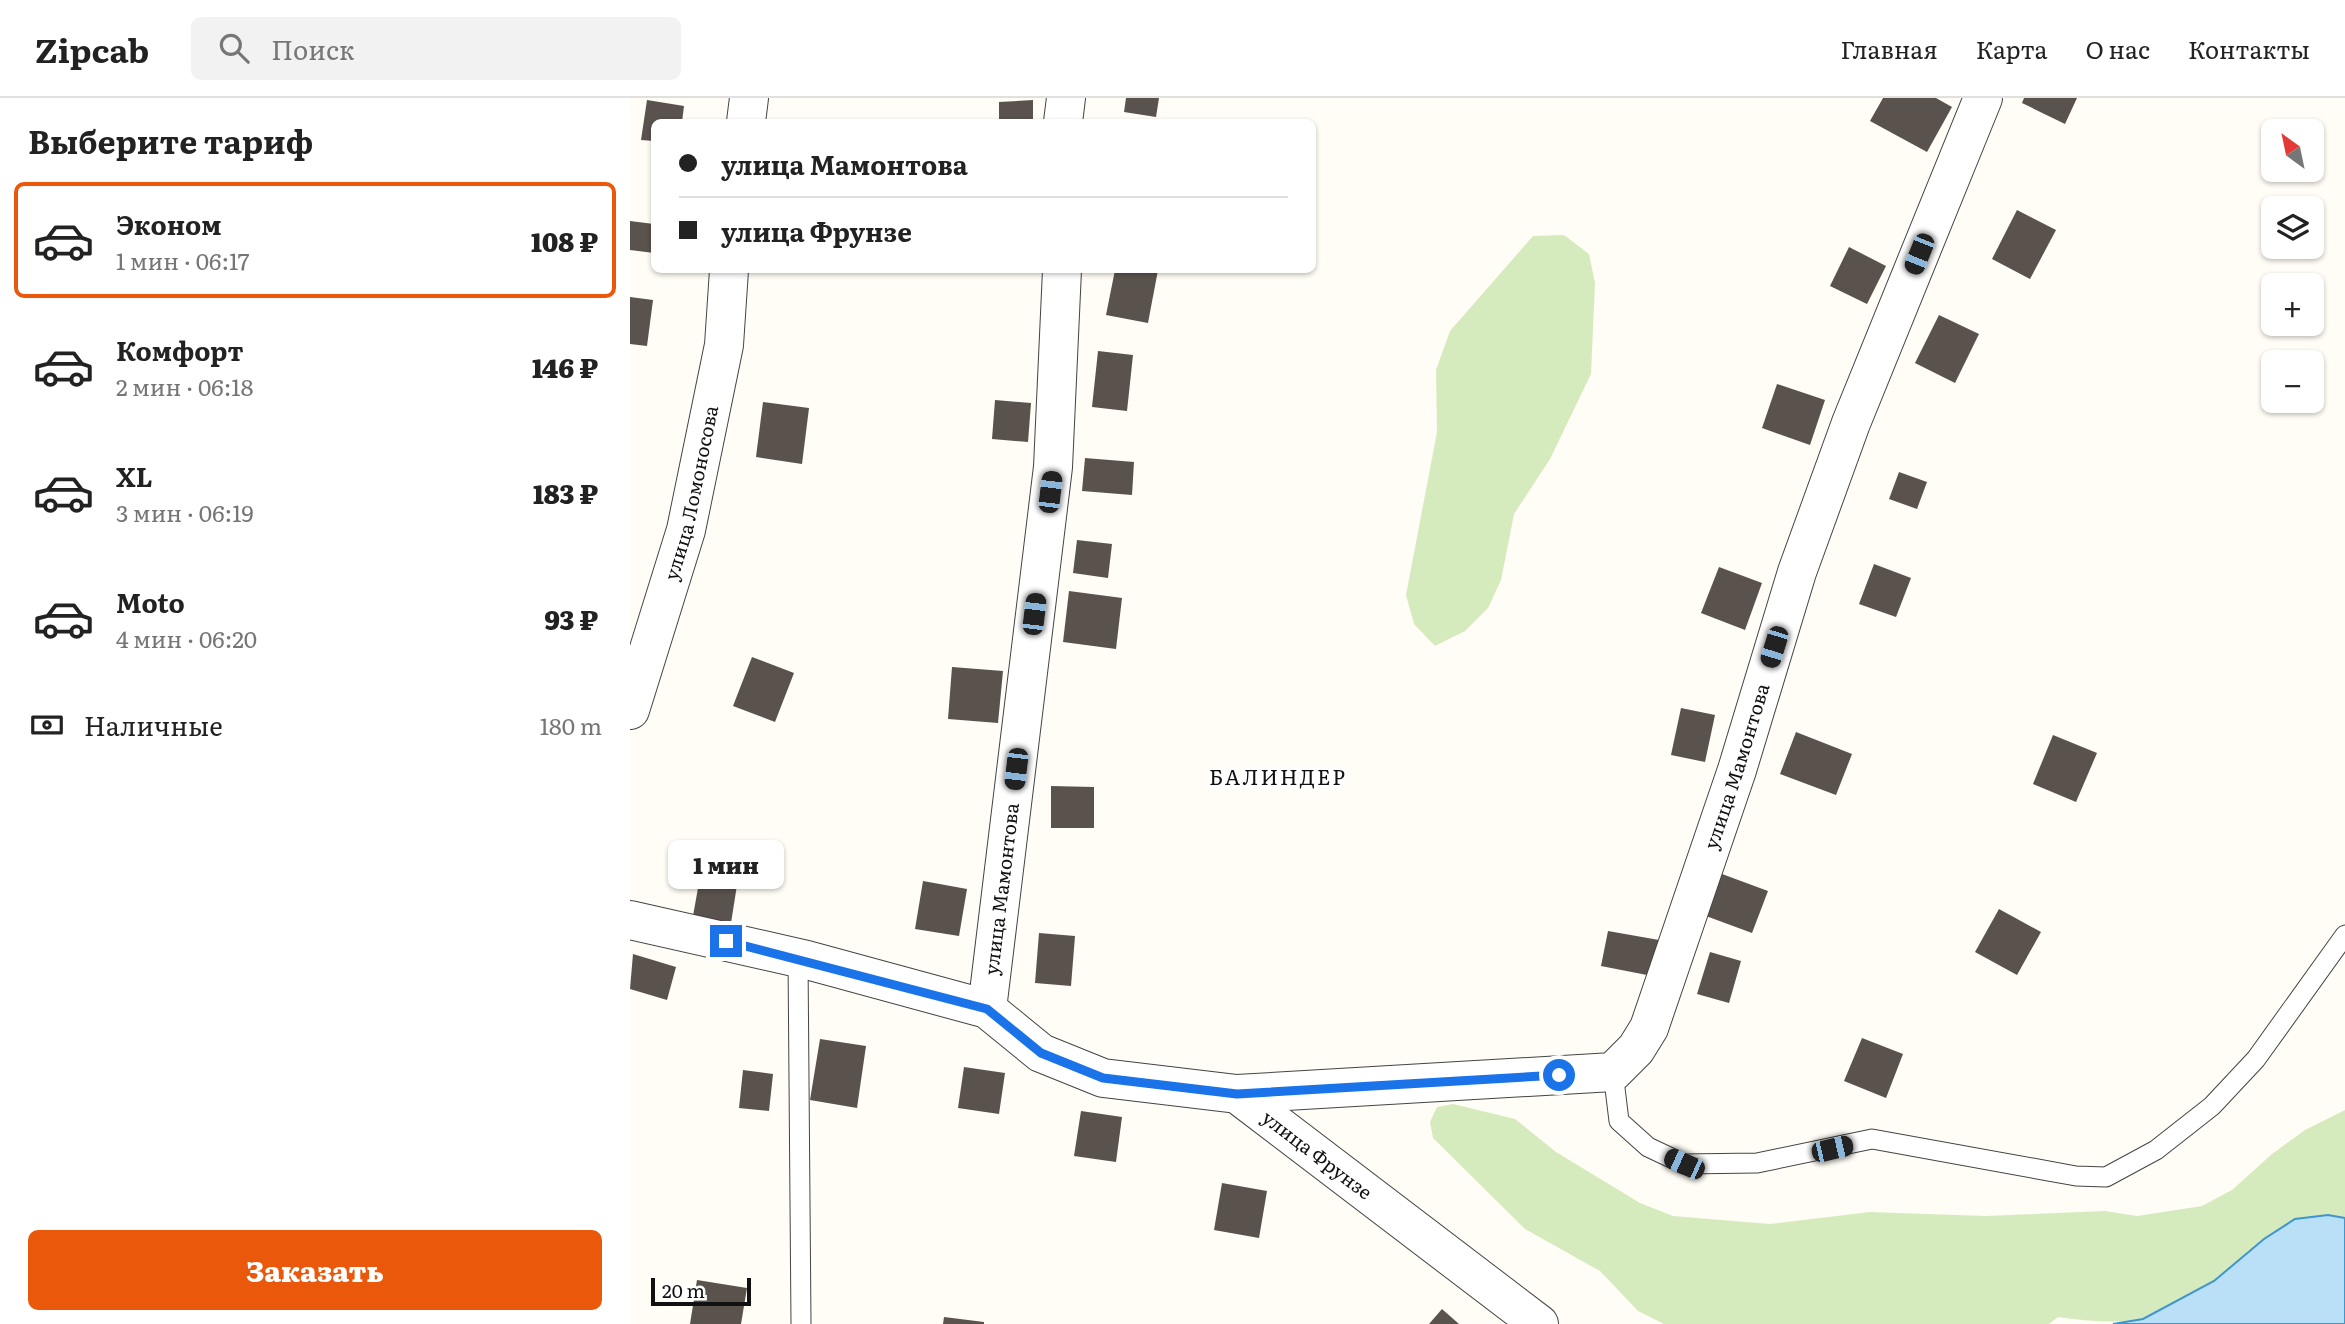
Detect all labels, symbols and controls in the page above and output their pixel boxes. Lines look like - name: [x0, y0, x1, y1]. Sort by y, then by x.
- search box: [191, 17, 681, 80]
- text: Zipcab: [35, 24, 149, 73]
- icon: search: [215, 29, 253, 67]
- text: Поиск: [271, 29, 354, 68]
- text: Главная: [1840, 31, 1938, 66]
- text: Карта: [1976, 31, 2048, 66]
- text: О нас: [2086, 31, 2150, 66]
- text: Контакты: [2188, 31, 2310, 66]
- text: Выберите тариф: [28, 116, 313, 164]
- north arrow: [2261, 119, 2324, 182]
- map controls: [2261, 119, 2324, 413]
- text: улица Мамонтова: [721, 144, 968, 183]
- button: layers: [2261, 196, 2324, 259]
- text: Эконом: [116, 204, 221, 243]
- icon: car: [32, 209, 95, 272]
- text: улица Фрунзе: [721, 211, 912, 250]
- text: 108 ₽: [531, 221, 598, 260]
- car: [1902, 231, 1937, 277]
- text: 1 мин · 06:17: [116, 243, 249, 277]
- button: +: [2261, 273, 2324, 336]
- text: Комфорт: [116, 330, 243, 369]
- icon: car: [32, 335, 95, 398]
- text: 146 ₽: [532, 347, 598, 386]
- button: −: [2261, 350, 2324, 413]
- text: 2 мин · 06:18: [116, 369, 253, 403]
- street label: улица Ломоносова: [656, 402, 724, 583]
- text: XL: [116, 456, 153, 495]
- icon: car: [32, 461, 95, 524]
- car: [1038, 470, 1063, 514]
- text: 183 ₽: [533, 473, 598, 512]
- text: 3 мин · 06:19: [116, 495, 254, 529]
- text: Moto: [116, 582, 185, 621]
- icon: car: [32, 587, 95, 650]
- car: [1022, 592, 1047, 636]
- text: 93 ₽: [544, 599, 598, 638]
- text: 4 мин · 06:20: [116, 621, 257, 655]
- car: [1758, 624, 1791, 670]
- street label: улица Мамонтова: [1696, 679, 1776, 853]
- text: Наличные: [84, 705, 223, 744]
- icon: cash: [28, 706, 66, 744]
- text: 180 m: [540, 708, 602, 742]
- car: [1004, 747, 1029, 791]
- district label: БАЛИНДЕР: [1209, 760, 1347, 791]
- street label: улица Мамонтова: [976, 800, 1025, 976]
- callout: 1 мин: [668, 840, 784, 888]
- text: 1 мин: [693, 847, 759, 881]
- route end: [710, 925, 742, 957]
- route start: [1543, 1059, 1575, 1091]
- street label: улица Фрунзе: [1257, 1103, 1379, 1205]
- car: [1810, 1134, 1855, 1164]
- car: [1661, 1146, 1708, 1182]
- button: Заказать: [28, 1230, 602, 1310]
- scale bar: [651, 1275, 751, 1307]
- text: 20 m: [662, 1276, 705, 1304]

